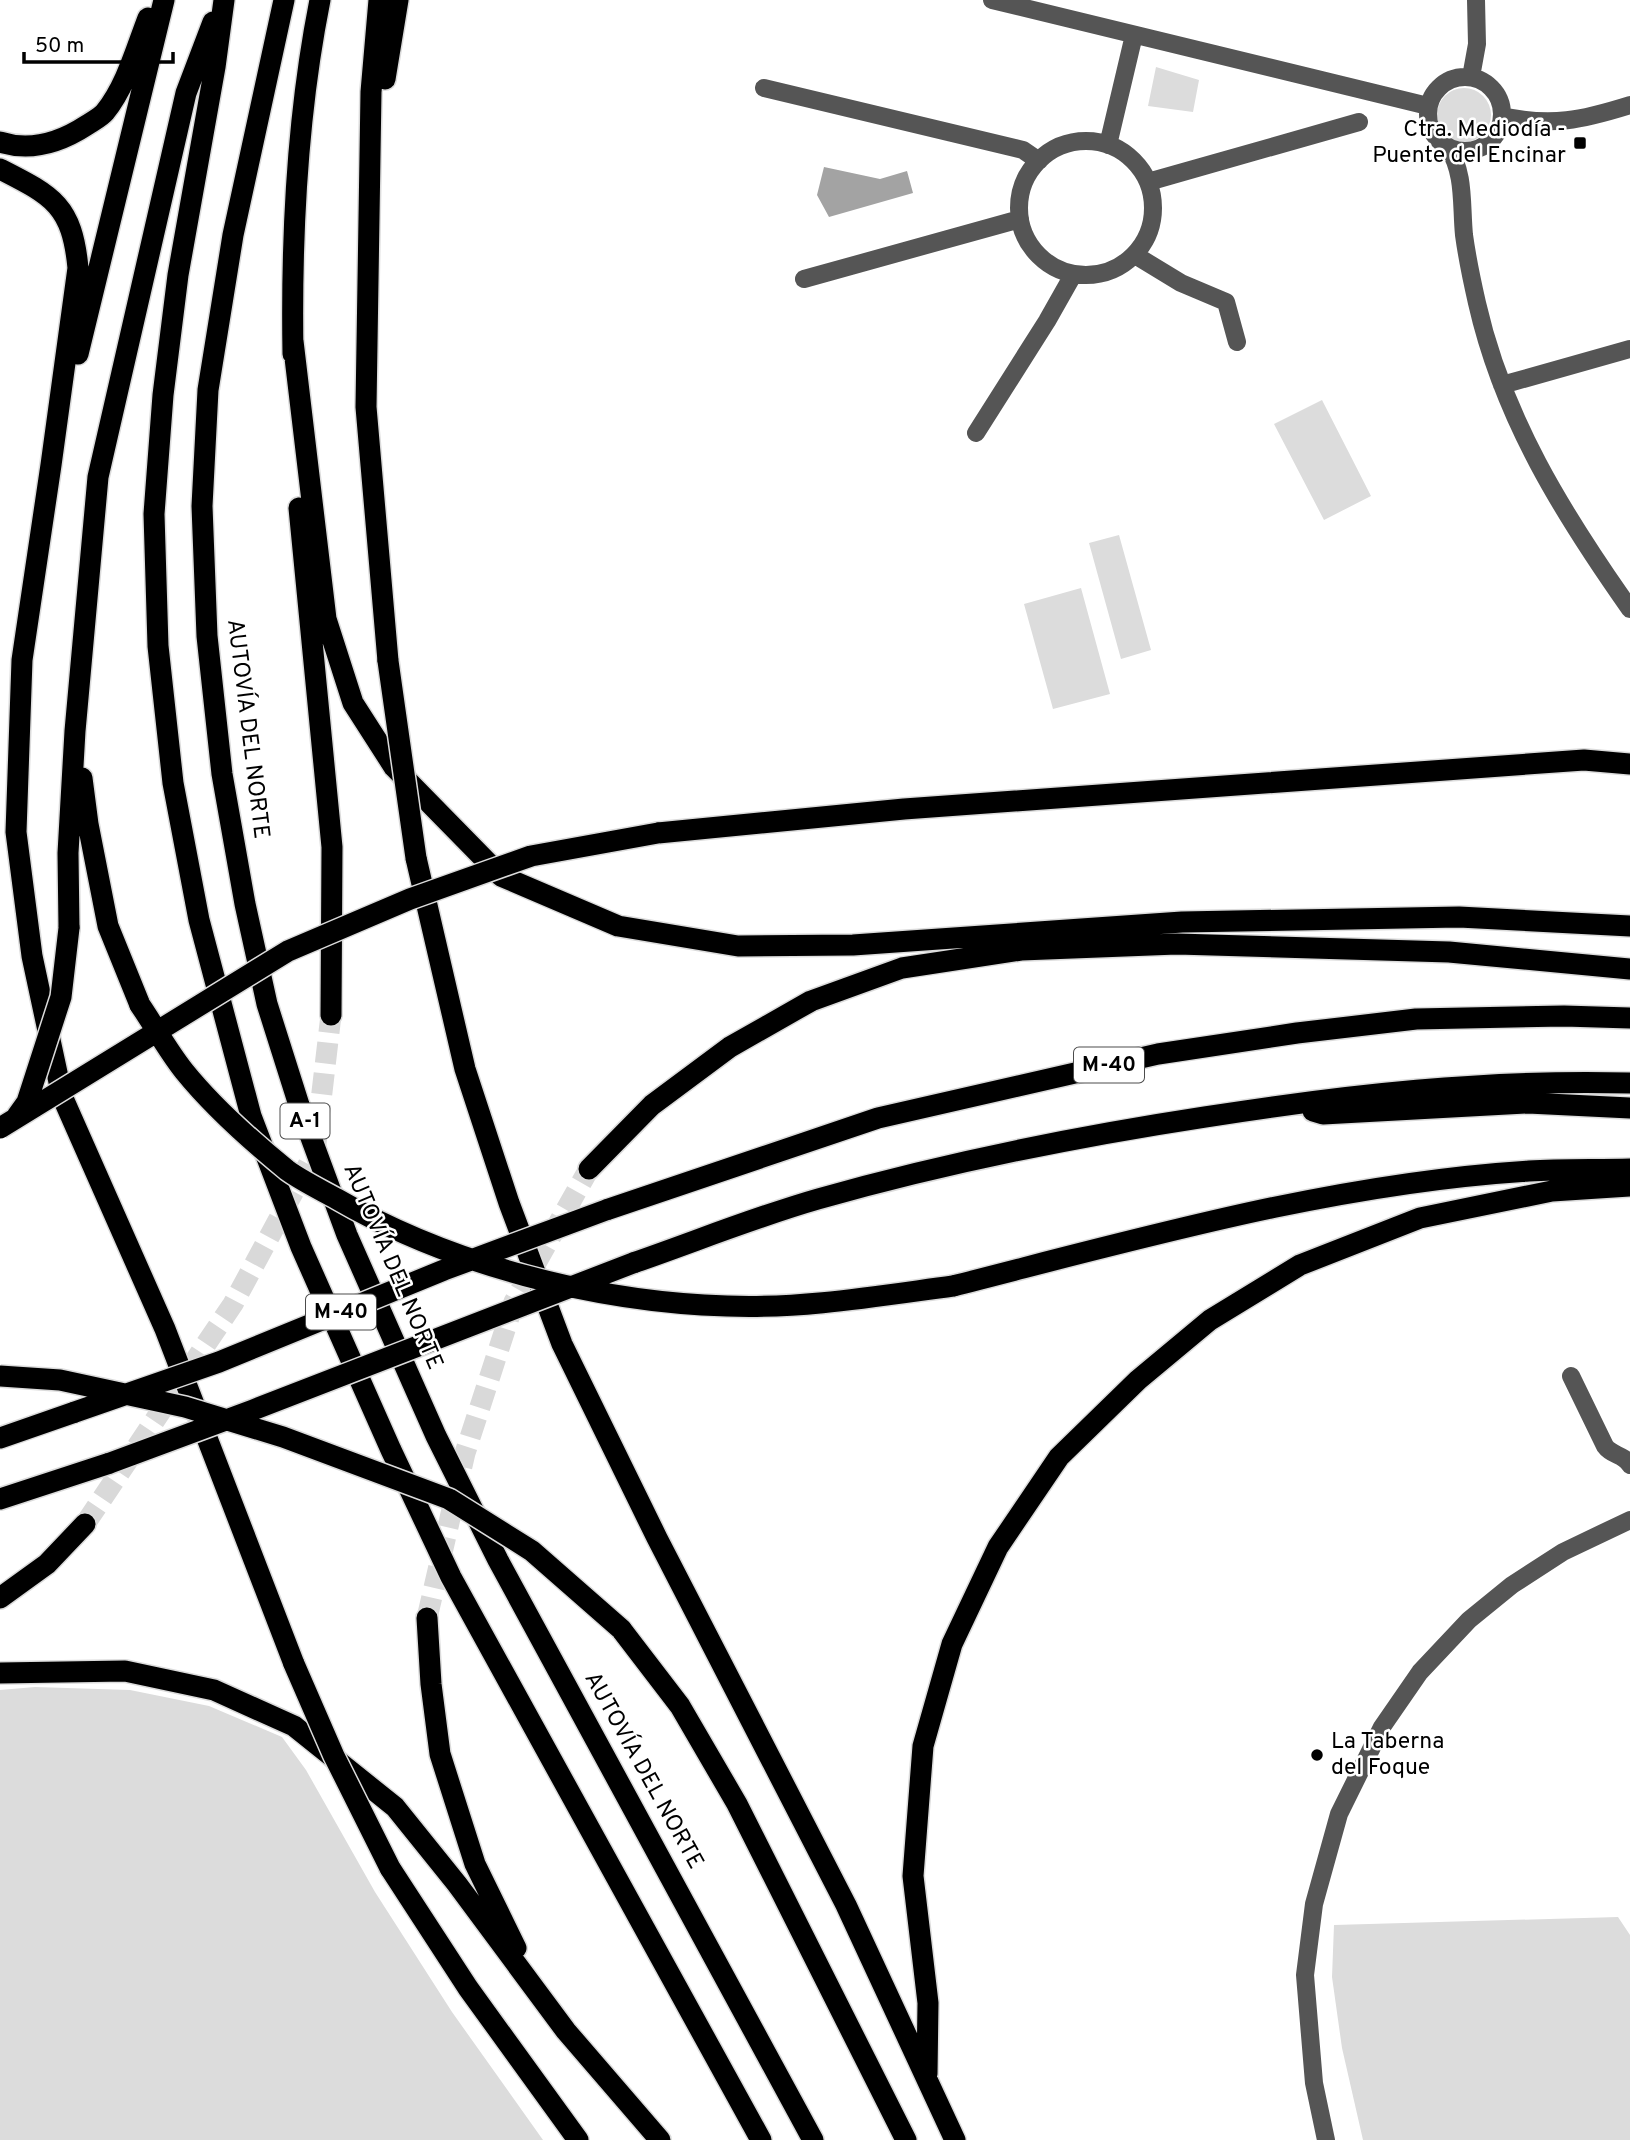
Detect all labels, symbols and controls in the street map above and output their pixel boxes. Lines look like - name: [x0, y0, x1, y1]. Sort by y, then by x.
- scale bar: [24, 21, 173, 65]
- text: 50 m: [35, 33, 84, 60]
- place label: Ctra. Mediodía - Puente del Encinar: [1372, 116, 1566, 171]
- marker: Ctra. Mediodía - Puente del Encinar: [1572, 135, 1588, 151]
- street label: AUTOVÍA DEL NORTE: [219, 617, 276, 840]
- road number: M-40: [1074, 1048, 1144, 1082]
- road number: A-1: [280, 1104, 330, 1138]
- street label: AUTOVÍA DEL NORTE: [335, 1159, 449, 1374]
- road number: M-40: [306, 1294, 376, 1330]
- street label: AUTOVÍA DEL NORTE: [577, 1667, 710, 1875]
- place label: La Taberna del Foque: [1331, 1728, 1444, 1783]
- marker: La Taberna del Foque: [1309, 1747, 1325, 1763]

